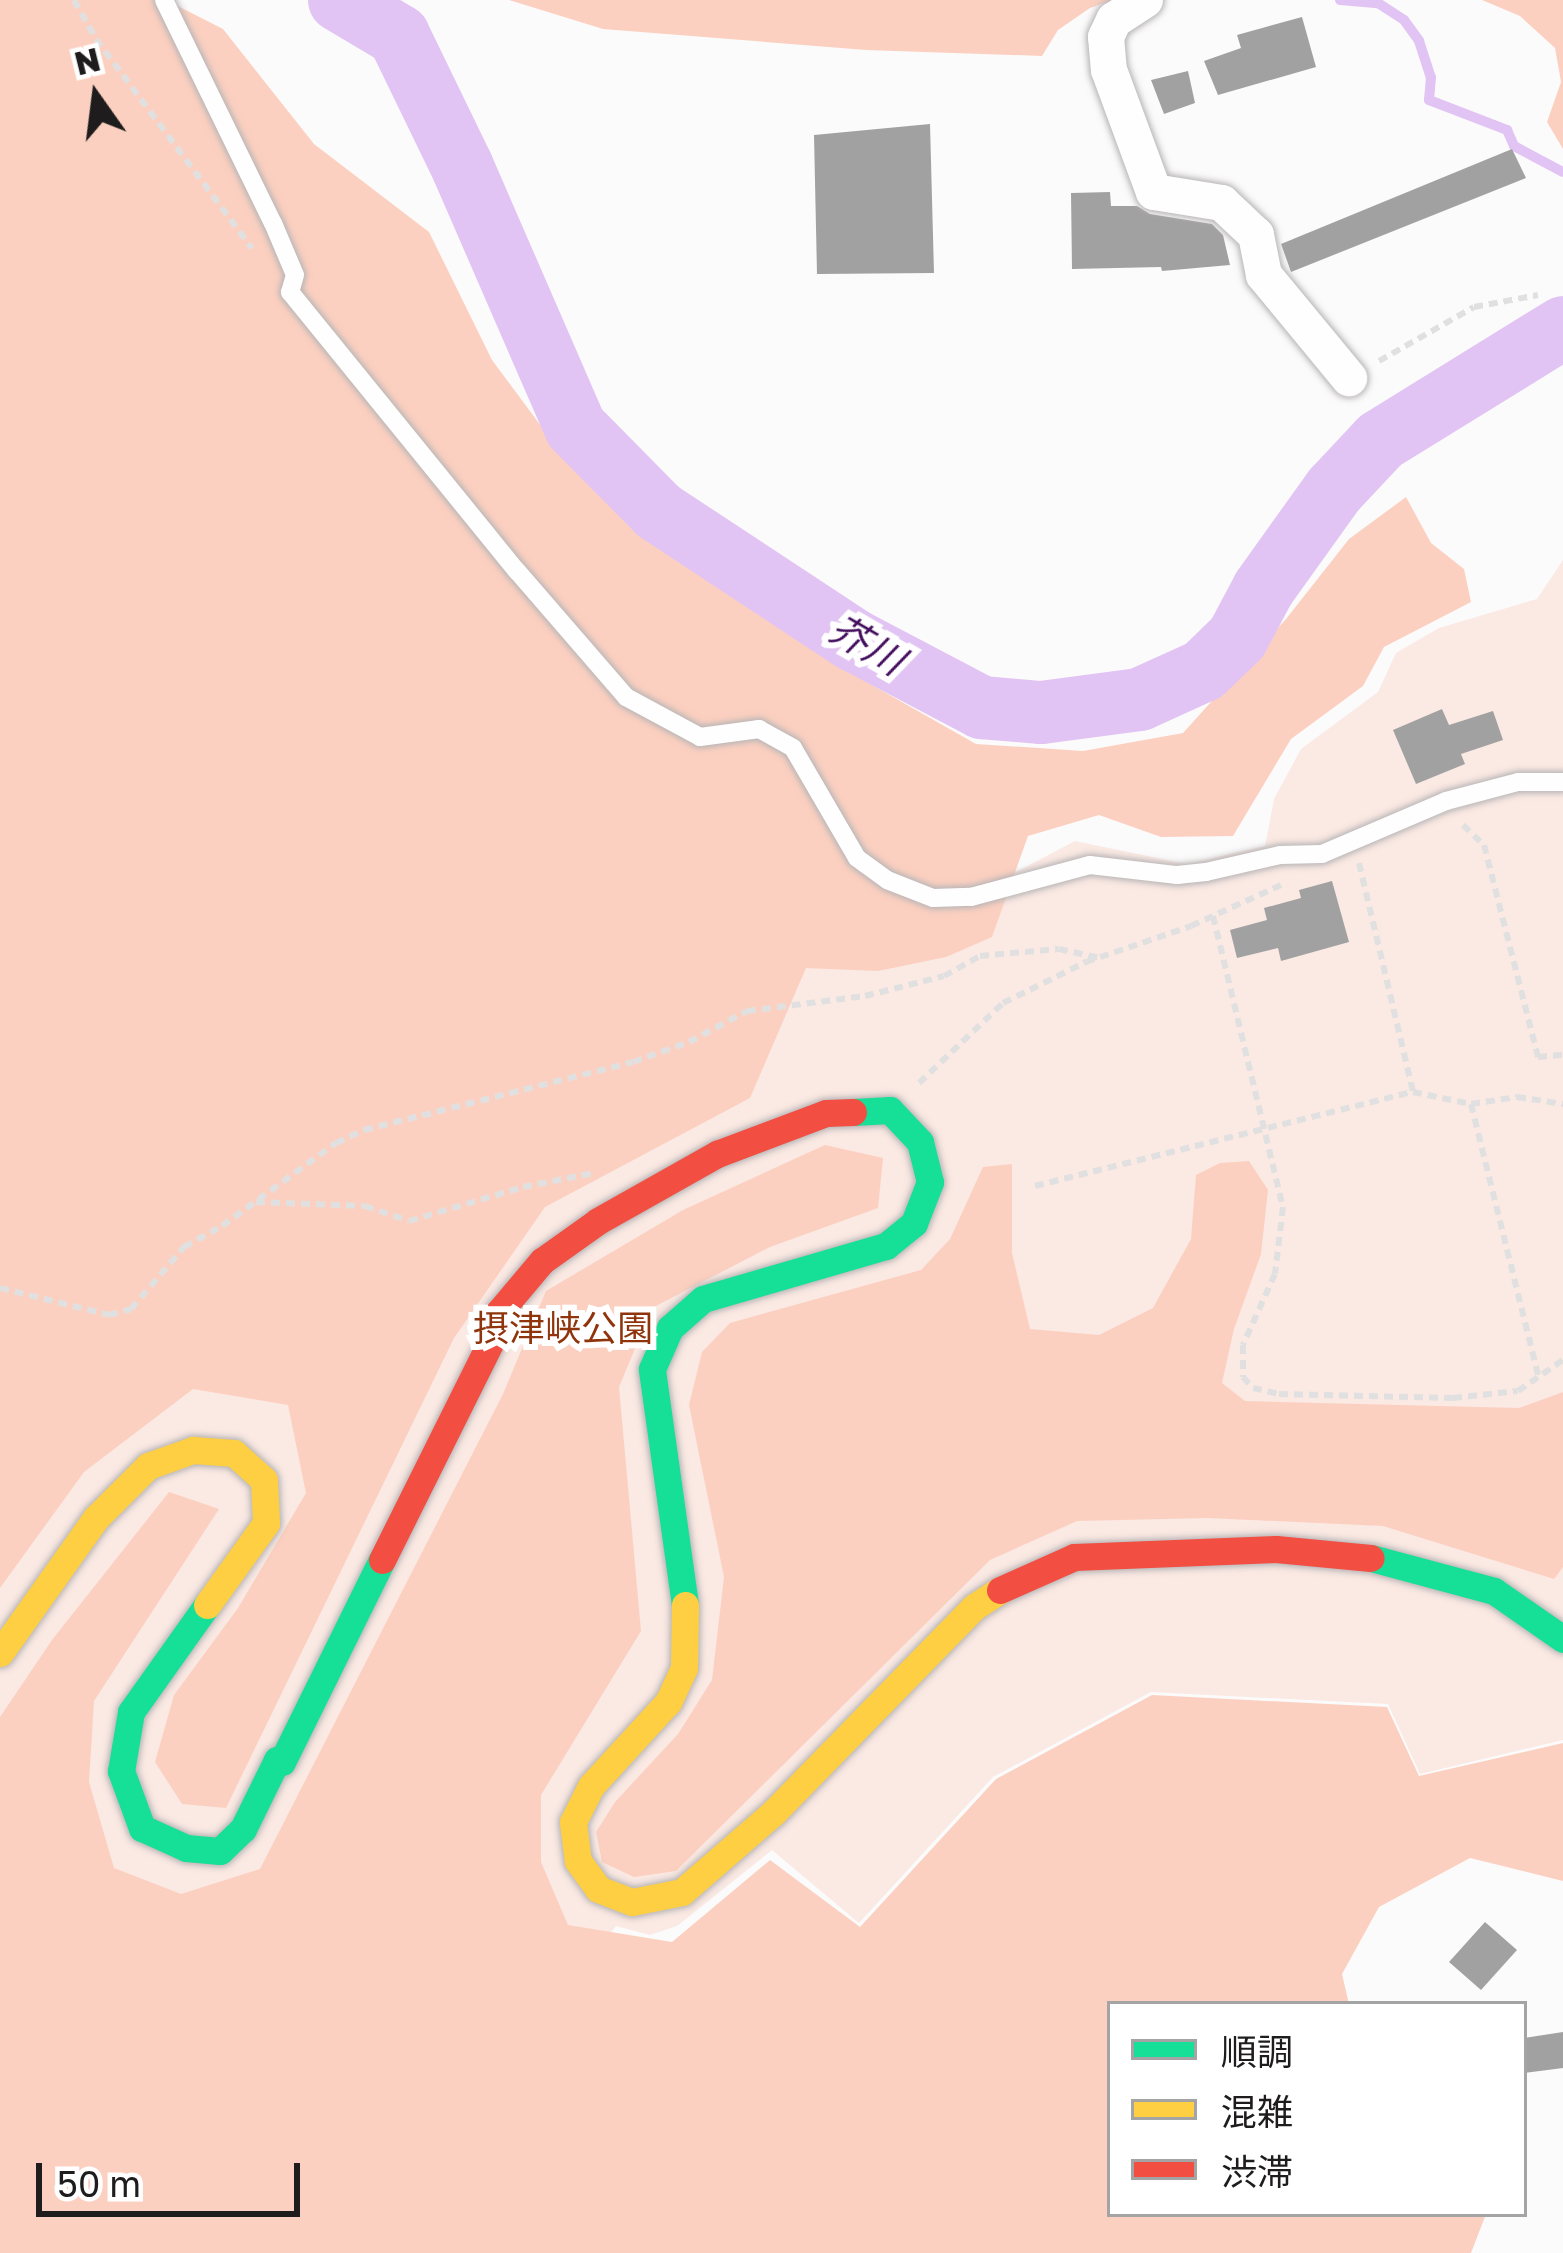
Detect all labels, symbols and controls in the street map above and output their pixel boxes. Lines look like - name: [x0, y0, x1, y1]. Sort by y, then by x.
- north arrow: [36, 36, 156, 156]
- text: N: [70, 39, 104, 83]
- water label: 芥川: [822, 605, 912, 685]
- park label: 摂津峡公園: [473, 1306, 653, 1350]
- legend: [1107, 2001, 1527, 2217]
- text: 順調: [1221, 2030, 1293, 2073]
- text: 混雑: [1221, 2090, 1293, 2133]
- scale bar: [42, 2139, 306, 2213]
- text: 渋滞: [1221, 2150, 1293, 2193]
- text: 50 m: [57, 2162, 141, 2205]

